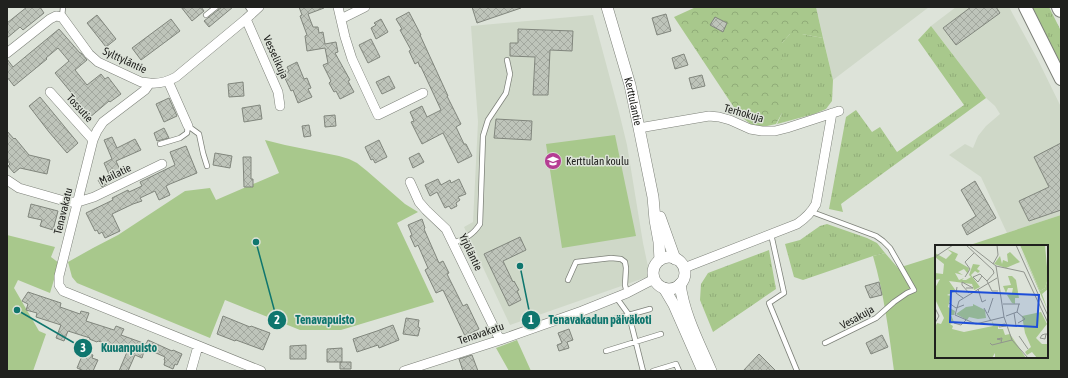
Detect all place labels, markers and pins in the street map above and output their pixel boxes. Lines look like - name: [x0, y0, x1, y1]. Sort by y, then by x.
- school or university icon: Kerttulan koulu: [543, 151, 563, 171]
- place label: Kerttulan koulu: [566, 155, 629, 167]
- callout: Tenavapuisto: [267, 308, 362, 332]
- callout: Tenavakadun päiväkoti: [521, 308, 660, 332]
- callout: Kuuanpuisto: [73, 336, 165, 360]

